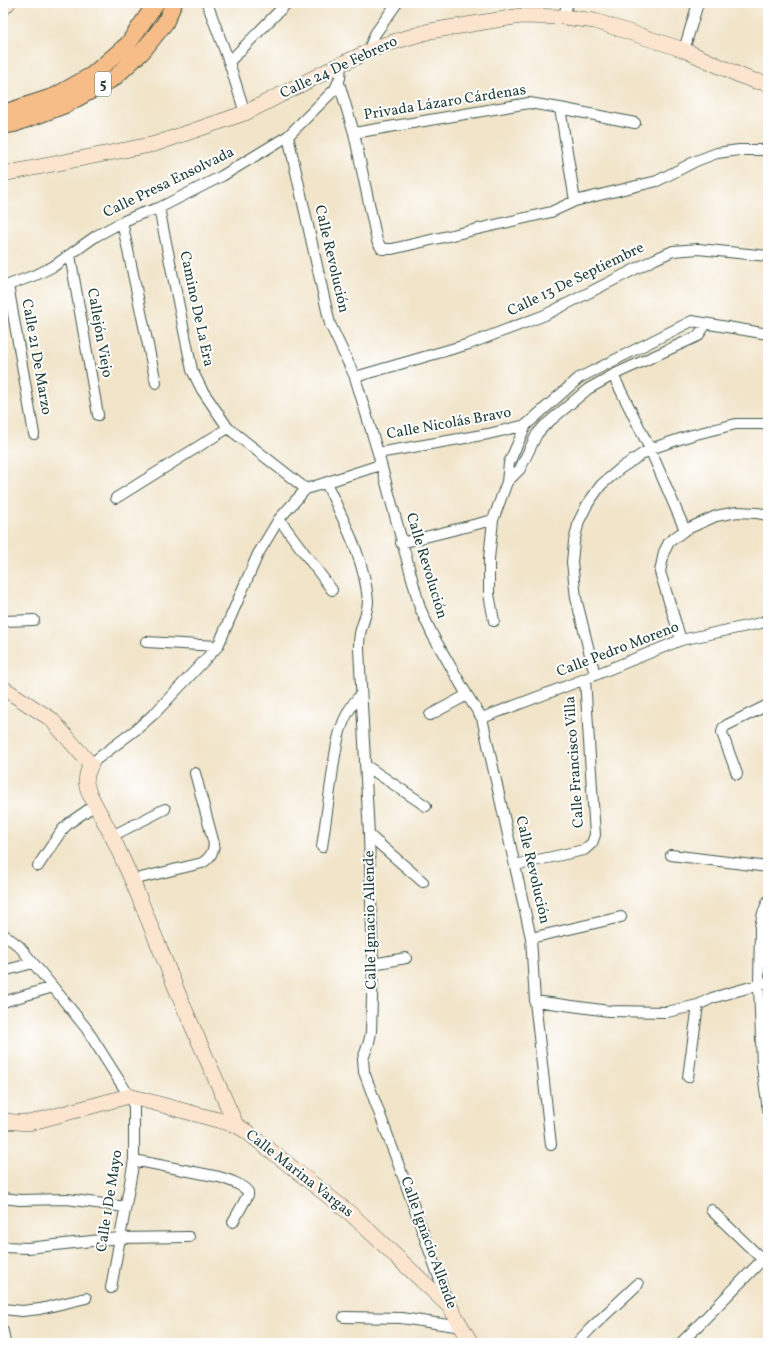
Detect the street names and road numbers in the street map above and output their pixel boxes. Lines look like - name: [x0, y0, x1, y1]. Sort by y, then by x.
- street label: Calle 24 De Febrero: [277, 32, 401, 104]
- road number: 5: [95, 72, 111, 96]
- street label: Privada Lázaro Cárdenas: [362, 80, 528, 126]
- street label: Calle Presa Ensolvada: [100, 142, 238, 224]
- street label: Calle Revolución: [308, 203, 354, 315]
- street label: Calle 13 De Septiembre: [504, 238, 648, 322]
- street label: Camino De La Era: [173, 249, 219, 369]
- street label: Callejón Viejo: [81, 287, 117, 379]
- street label: Calle 21 De Marzo: [15, 297, 57, 417]
- street label: Calle Nicolás Bravo: [385, 403, 513, 445]
- street label: Calle Revolución: [400, 510, 452, 622]
- street label: Calle Pedro Moreno: [554, 617, 682, 683]
- street label: Calle Francisco Villa: [560, 695, 590, 829]
- street label: Calle Revolución: [509, 814, 555, 926]
- street label: Calle Ignacio Allende: [359, 850, 383, 990]
- street label: Calle Marina Vargas: [241, 1125, 357, 1223]
- street label: Calle 1 De Mayo: [92, 1148, 128, 1254]
- street label: Calle Ignacio Allende: [394, 1174, 462, 1312]

